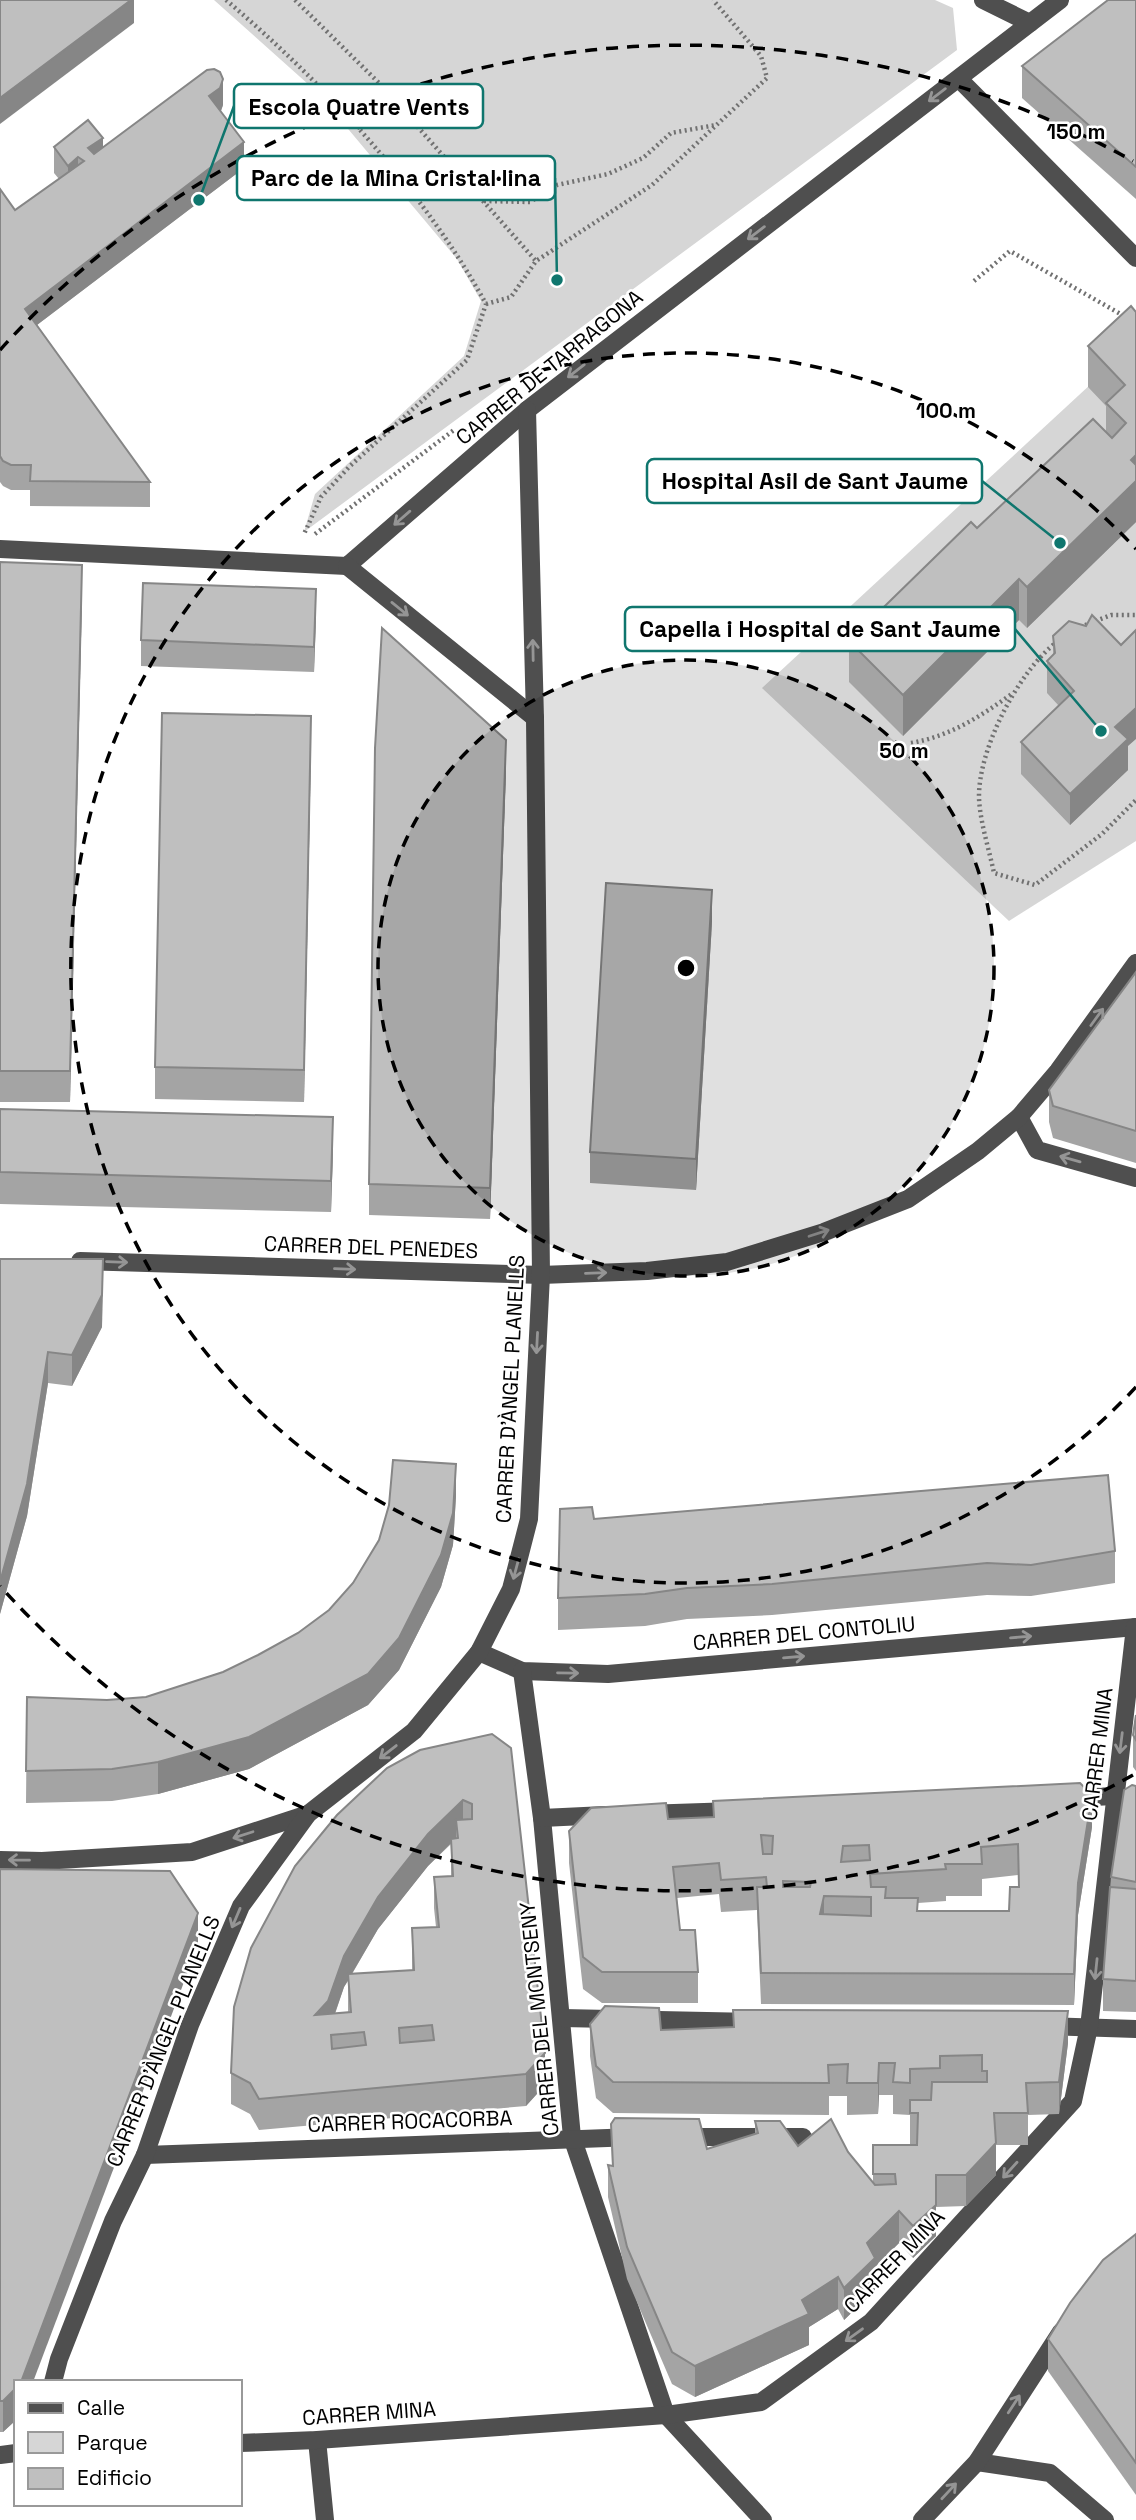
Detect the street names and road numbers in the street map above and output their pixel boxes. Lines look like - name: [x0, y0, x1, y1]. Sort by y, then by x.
- street label: CARRER DE TARRAGONA: [450, 283, 648, 451]
- street label: CARRER DEL PENEDES: [263, 1230, 479, 1264]
- street label: CARRER D'ÀNGEL PLANELLS: [489, 1254, 531, 1524]
- street label: CARRER DEL CONTOLIU: [692, 1610, 916, 1656]
- street label: CARRER MINA: [1075, 1686, 1119, 1822]
- street label: CARRER DEL MONTSENY: [513, 1900, 565, 2137]
- street label: CARRER D'ÀNGEL PLANELLS: [100, 1911, 226, 2171]
- street label: CARRER ROCACORBA: [307, 2104, 513, 2138]
- street label: CARRER MINA: [838, 2203, 950, 2319]
- street label: CARRER MINA: [301, 2395, 437, 2431]

